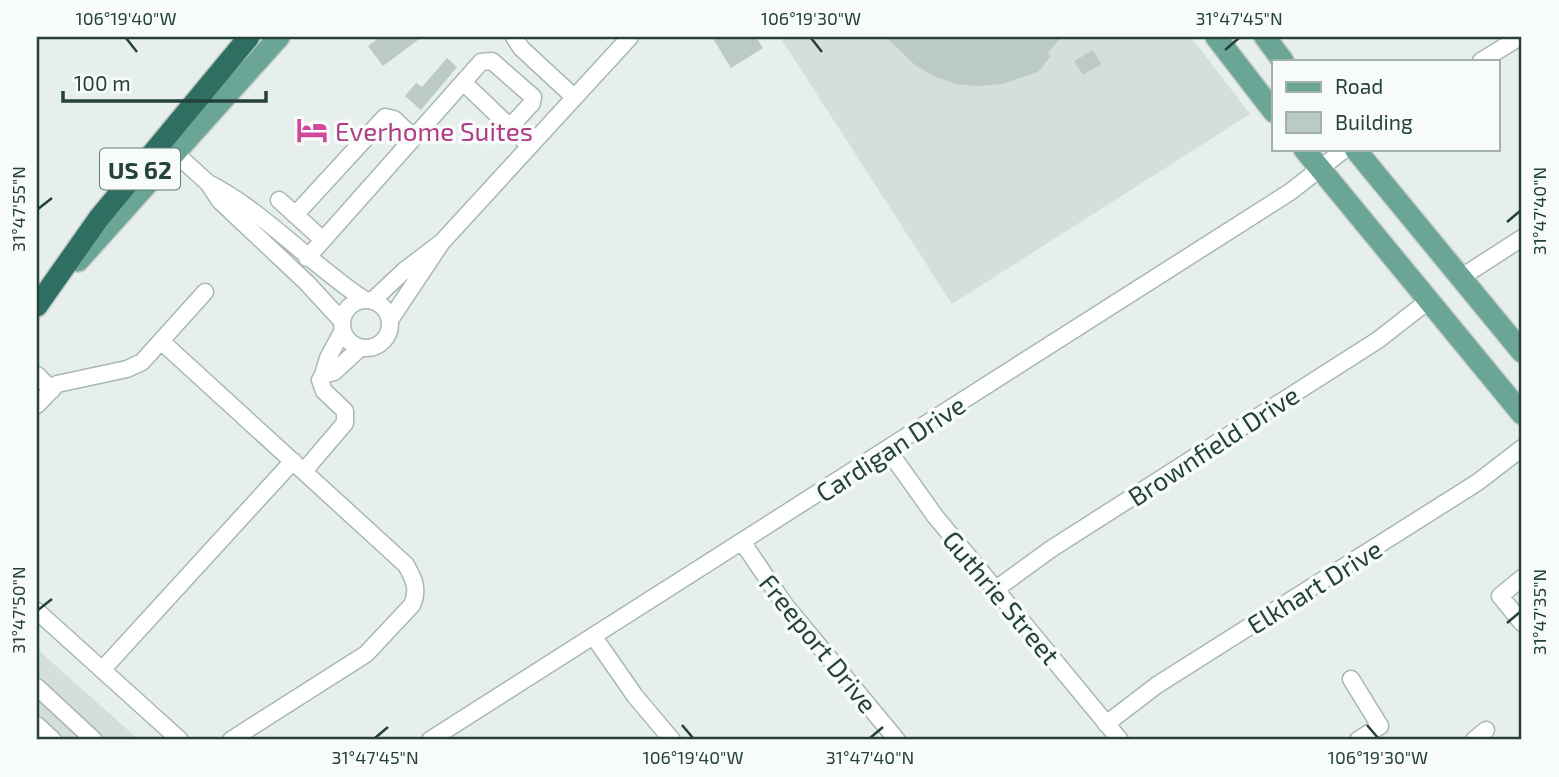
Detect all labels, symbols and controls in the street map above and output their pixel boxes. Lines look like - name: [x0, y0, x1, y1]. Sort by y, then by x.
- text: 106°19'40"W: [75, 7, 177, 29]
- text: 106°19'30"W: [761, 7, 861, 29]
- text: 31°47'45"N: [1195, 7, 1283, 29]
- scale bar: [63, 60, 266, 104]
- legend: [1272, 60, 1500, 150]
- text: 100 m: [74, 70, 131, 95]
- text: Road: [1335, 73, 1383, 98]
- text: Building: [1335, 109, 1413, 134]
- hotel icon: Everhome Suites: [295, 113, 329, 147]
- place label: Everhome Suites: [335, 115, 533, 146]
- road number: US 62: [100, 148, 180, 190]
- text: 31°47'55"N: [7, 166, 29, 252]
- text: 31°47'40"N: [1528, 167, 1550, 255]
- street label: Brownfield Drive: [1122, 378, 1304, 512]
- street label: Cardigan Drive: [809, 388, 971, 508]
- street label: Guthrie Street: [937, 524, 1067, 670]
- street label: Elkhart Drive: [1241, 532, 1387, 640]
- text: 31°47'50"N: [7, 566, 29, 654]
- street label: Freeport Drive: [754, 567, 884, 719]
- text: 31°47'35"N: [1528, 569, 1550, 655]
- text: 31°47'45"N: [331, 746, 419, 768]
- text: 106°19'40"W: [642, 746, 744, 768]
- text: 31°47'40"N: [826, 746, 914, 768]
- text: 106°19'30"W: [1328, 746, 1428, 768]

